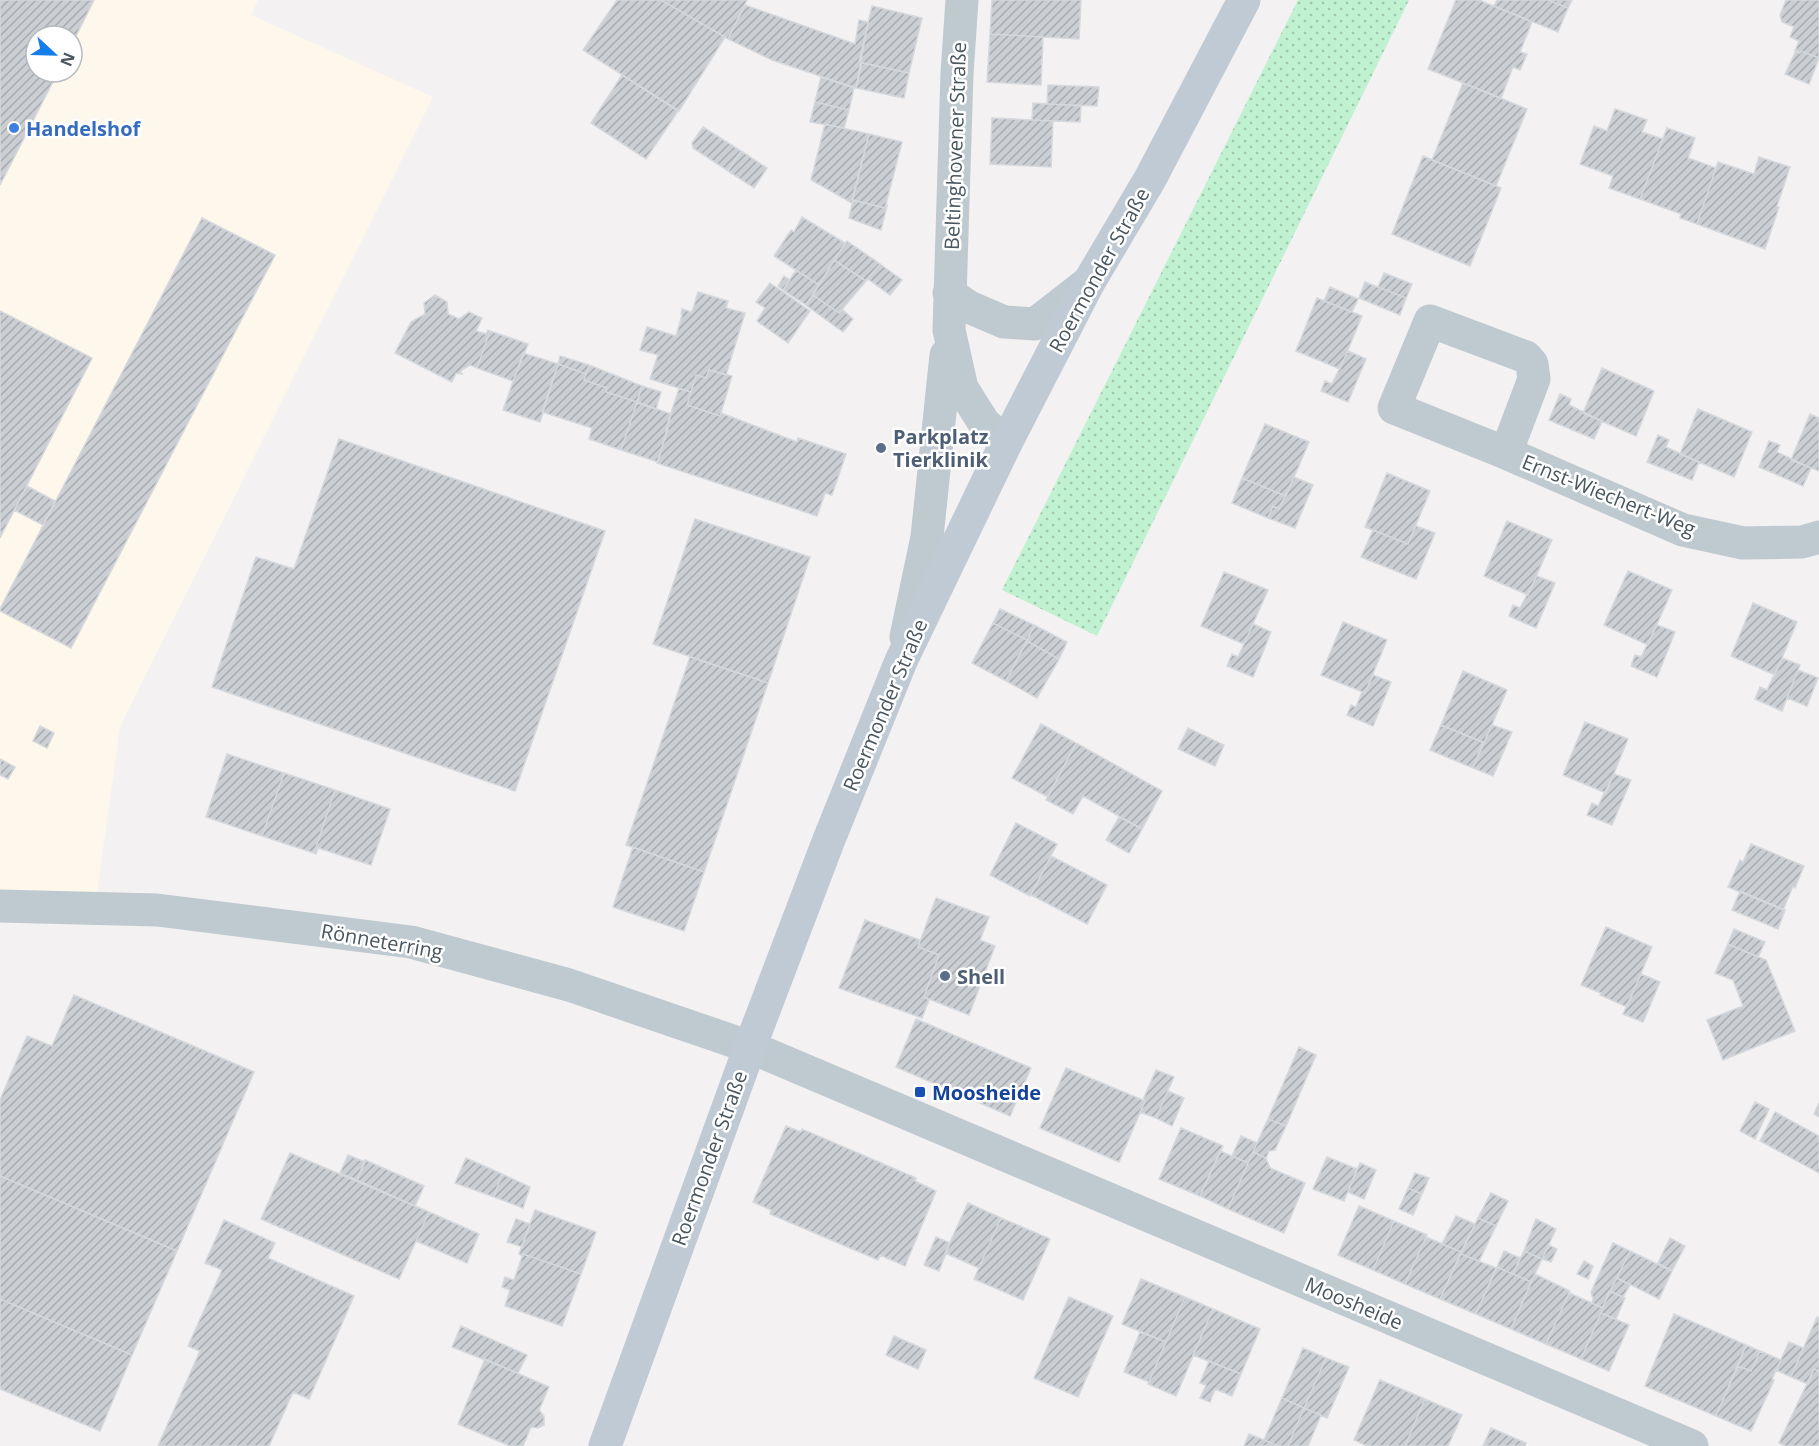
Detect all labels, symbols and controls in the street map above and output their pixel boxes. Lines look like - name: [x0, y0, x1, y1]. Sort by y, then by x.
- north arrow: [24, 24, 84, 84]
- street label: Beltinghovener Straße: [938, 42, 972, 250]
- text: N: [55, 49, 81, 70]
- place label: Handelshof: [26, 115, 142, 142]
- marker: Handelshof: [7, 121, 21, 135]
- street label: Roermonder Straße: [1042, 183, 1156, 357]
- place label: Parkplatz Tierklinik: [893, 423, 989, 473]
- marker: Parkplatz Tierklinik: [874, 441, 888, 455]
- street label: Ernst-Wiechert-Weg: [1518, 448, 1700, 542]
- street label: Roermonder Straße: [837, 615, 933, 795]
- street label: Rönneterring: [319, 917, 445, 965]
- place label: Shell: [957, 963, 1005, 990]
- marker: Shell: [938, 969, 952, 983]
- street label: Roermonder Straße: [665, 1067, 753, 1249]
- place label: Moosheide: [932, 1079, 1041, 1106]
- marker: Moosheide: [913, 1085, 927, 1099]
- street label: Moosheide: [1301, 1270, 1407, 1336]

